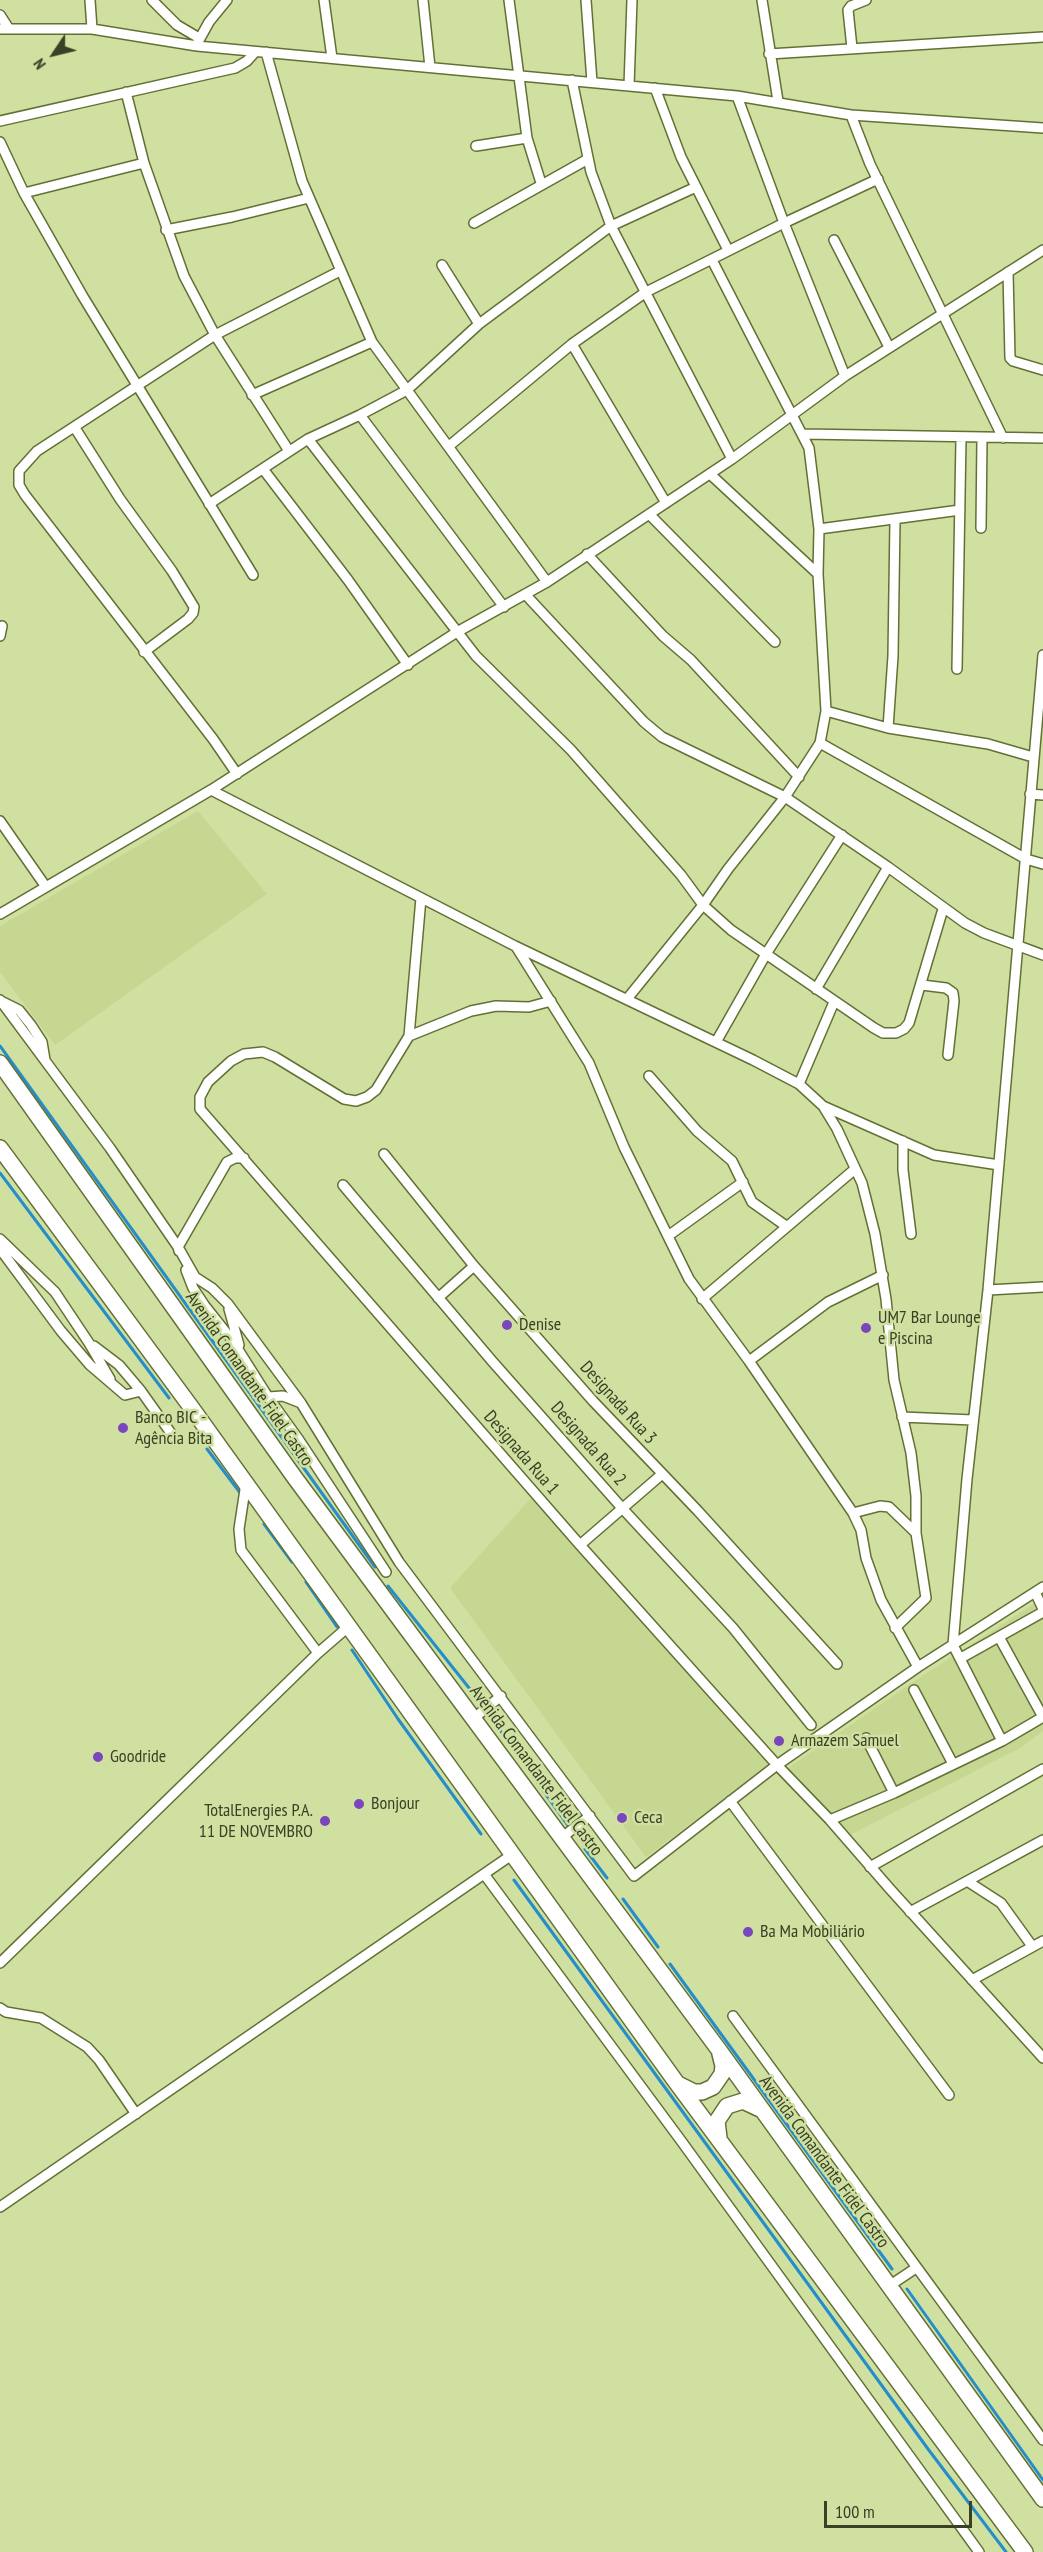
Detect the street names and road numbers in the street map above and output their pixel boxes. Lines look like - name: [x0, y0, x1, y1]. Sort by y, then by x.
- street label: Avenida Comandante Fidel Castro: [181, 1288, 317, 1470]
- street label: Designada Rua 3: [575, 1357, 661, 1449]
- street label: Designada Rua 2: [546, 1398, 630, 1490]
- street label: Designada Rua 1: [479, 1407, 563, 1499]
- street label: Avenida Comandante Fidel Castro: [465, 1682, 607, 1860]
- street label: Avenida Comandante Fidel Castro: [754, 2072, 894, 2252]

